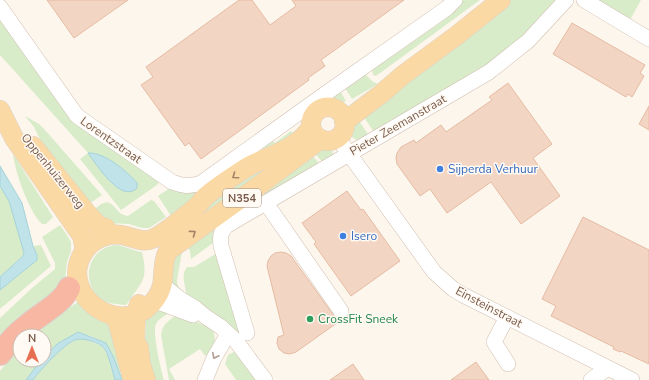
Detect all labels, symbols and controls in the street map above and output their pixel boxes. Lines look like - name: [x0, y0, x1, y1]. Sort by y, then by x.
- street label: Pieter Zeemanstraat: [347, 90, 450, 159]
- street label: Lorentzstraat: [77, 113, 145, 167]
- street label: Oppenhuizerweg: [18, 130, 88, 212]
- place label: Sijperda Verhuur: [448, 161, 539, 177]
- marker: Sijperda Verhuur: [435, 164, 445, 174]
- one-way arrow: [232, 171, 239, 179]
- road number: N354: [223, 189, 261, 207]
- place label: Isero: [351, 228, 377, 244]
- one-way arrow: [188, 231, 195, 238]
- marker: Isero: [338, 231, 348, 241]
- street label: Einsteinstraat: [453, 283, 526, 332]
- place label: CrossFit Sneek: [318, 311, 399, 327]
- marker: CrossFit Sneek: [305, 314, 315, 324]
- north arrow: [12, 328, 52, 368]
- text: N: [28, 331, 36, 346]
- one-way arrow: [213, 352, 220, 360]

